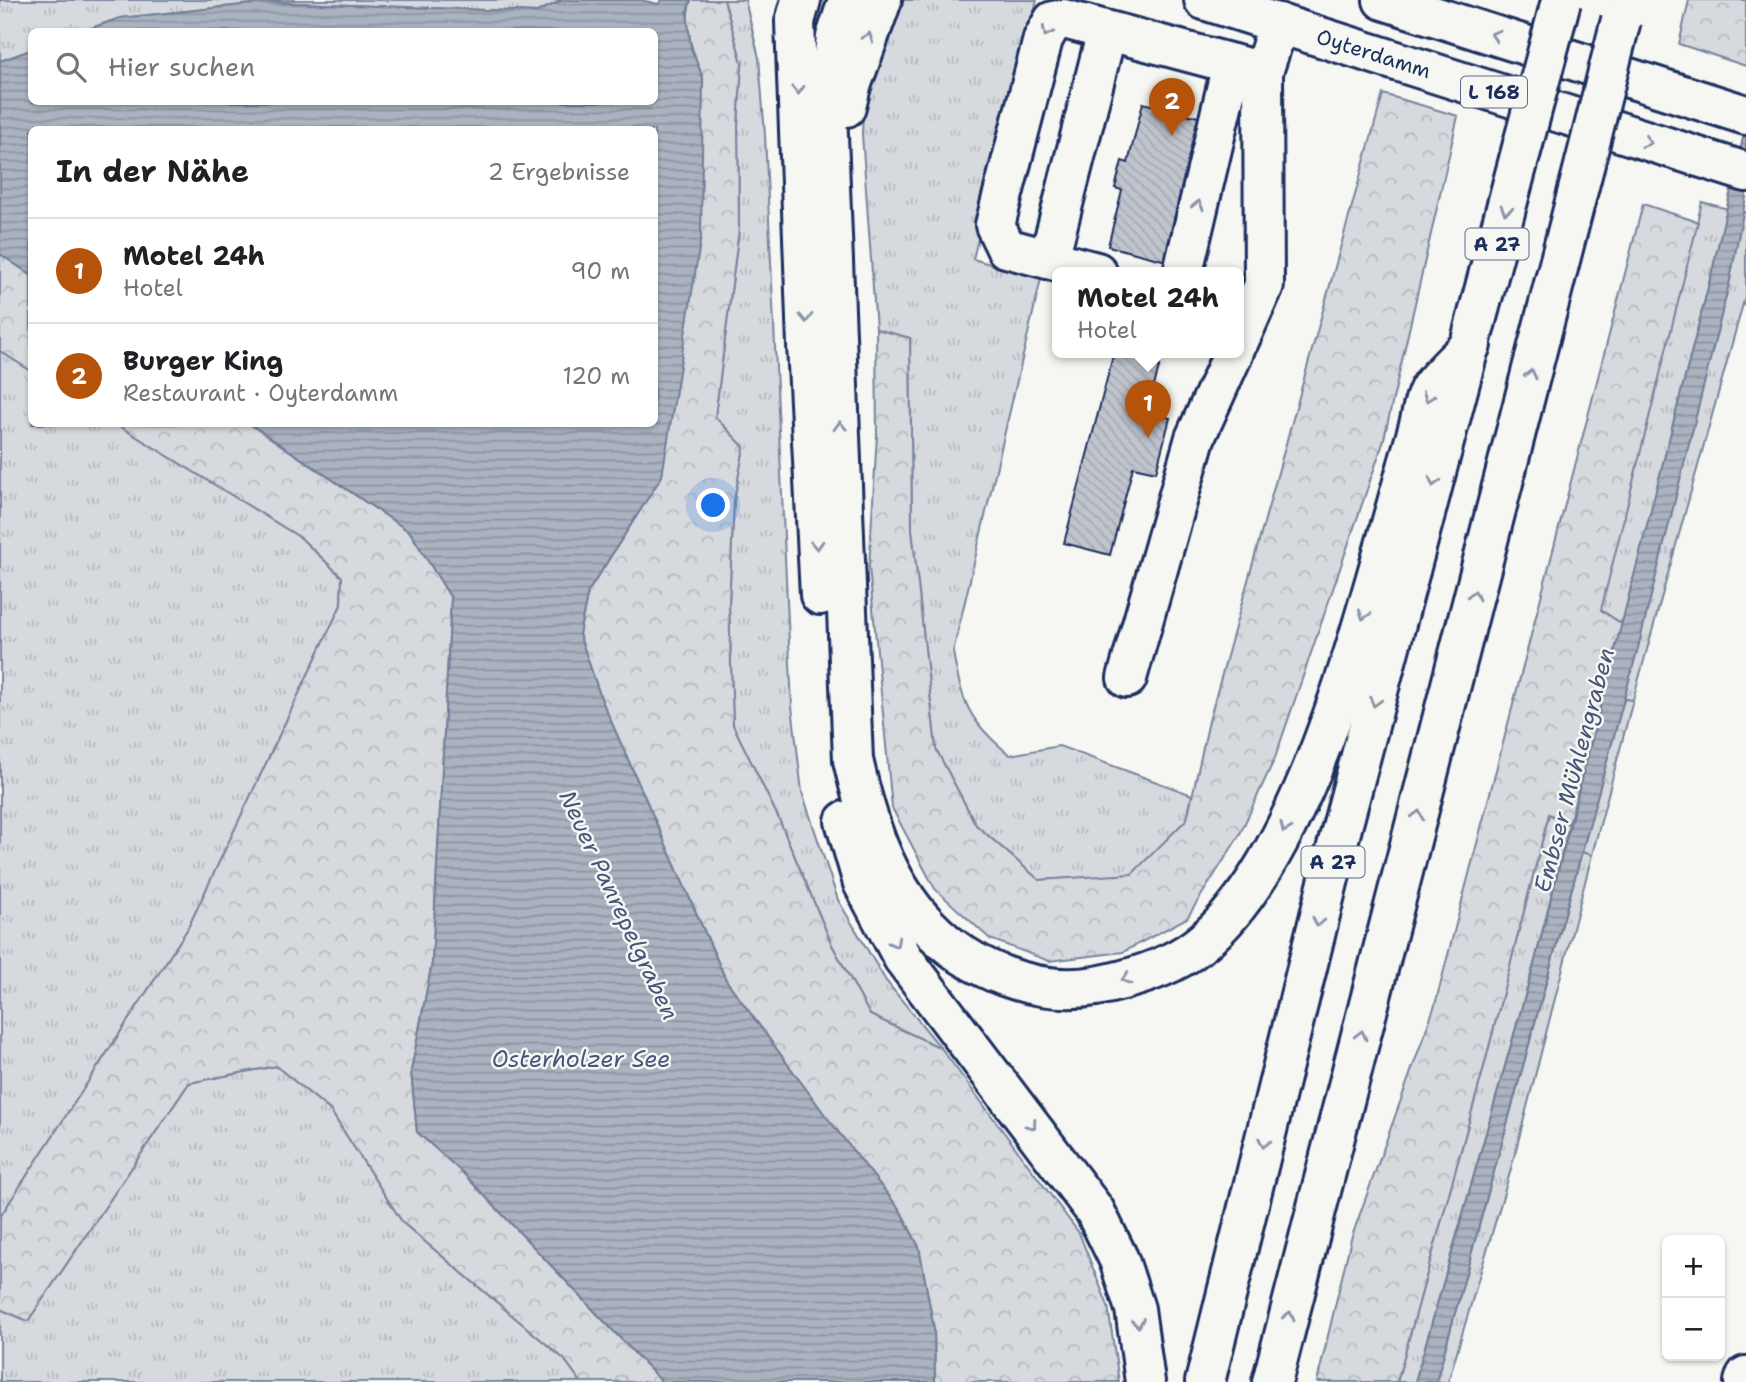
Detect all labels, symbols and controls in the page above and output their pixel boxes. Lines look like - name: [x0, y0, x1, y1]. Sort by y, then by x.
- street label: Oyterdamm: [1313, 23, 1434, 85]
- one-way arrow: [1042, 25, 1056, 38]
- search box: [28, 28, 658, 105]
- one-way arrow: [1490, 29, 1502, 43]
- one-way arrow: [860, 31, 874, 43]
- icon: search: [52, 48, 90, 86]
- text: Hier suchen: [108, 49, 255, 84]
- road number: L 168: [1461, 76, 1527, 108]
- pin: 2: [1149, 78, 1195, 136]
- one-way arrow: [790, 85, 805, 96]
- one-way arrow: [1640, 133, 1652, 148]
- text: In der Nähe: [56, 151, 249, 192]
- text: 2 Ergebnisse: [488, 157, 630, 187]
- one-way arrow: [1190, 199, 1205, 211]
- one-way arrow: [1500, 204, 1514, 216]
- road number: A 27: [1466, 228, 1528, 260]
- text: Motel 24h: [123, 238, 265, 273]
- text: 1: [74, 256, 84, 286]
- text: 90 m: [570, 256, 630, 286]
- popup: [1052, 267, 1244, 358]
- text: Hotel: [123, 273, 183, 303]
- text: Motel 24h: [1077, 280, 1219, 315]
- one-way arrow: [798, 312, 813, 323]
- text: Hotel: [1077, 315, 1137, 345]
- text: Burger King: [123, 343, 283, 378]
- text: 2: [71, 361, 87, 391]
- text: 120 m: [562, 361, 630, 391]
- one-way arrow: [1523, 368, 1537, 380]
- text: Restaurant · Oyterdamm: [123, 378, 398, 408]
- pin: 1: [1125, 380, 1171, 438]
- one-way arrow: [1422, 390, 1436, 402]
- one-way arrow: [832, 420, 847, 431]
- one-way arrow: [1428, 476, 1442, 488]
- your location: [696, 488, 730, 522]
- one-way arrow: [810, 540, 825, 551]
- one-way arrow: [1466, 589, 1480, 601]
- one-way arrow: [1358, 608, 1372, 620]
- water label: Embser Mühlengraben: [1527, 644, 1621, 896]
- one-way arrow: [1369, 695, 1384, 707]
- water label: Neuer Panrepelgraben: [553, 785, 685, 1025]
- one-way arrow: [1410, 809, 1424, 821]
- one-way arrow: [1279, 821, 1293, 833]
- road number: A 27: [1302, 846, 1364, 877]
- one-way arrow: [1312, 916, 1326, 928]
- one-way arrow: [887, 936, 901, 948]
- one-way arrow: [1120, 971, 1132, 986]
- one-way arrow: [1353, 1029, 1367, 1041]
- water label: Osterholzer See: [492, 1044, 670, 1074]
- one-way arrow: [1023, 1117, 1036, 1130]
- one-way arrow: [1258, 1136, 1272, 1148]
- map controls: [1662, 1235, 1725, 1361]
- button: +: [1662, 1235, 1725, 1298]
- button: −: [1662, 1298, 1725, 1361]
- one-way arrow: [1281, 1310, 1295, 1322]
- one-way arrow: [1130, 1317, 1145, 1329]

